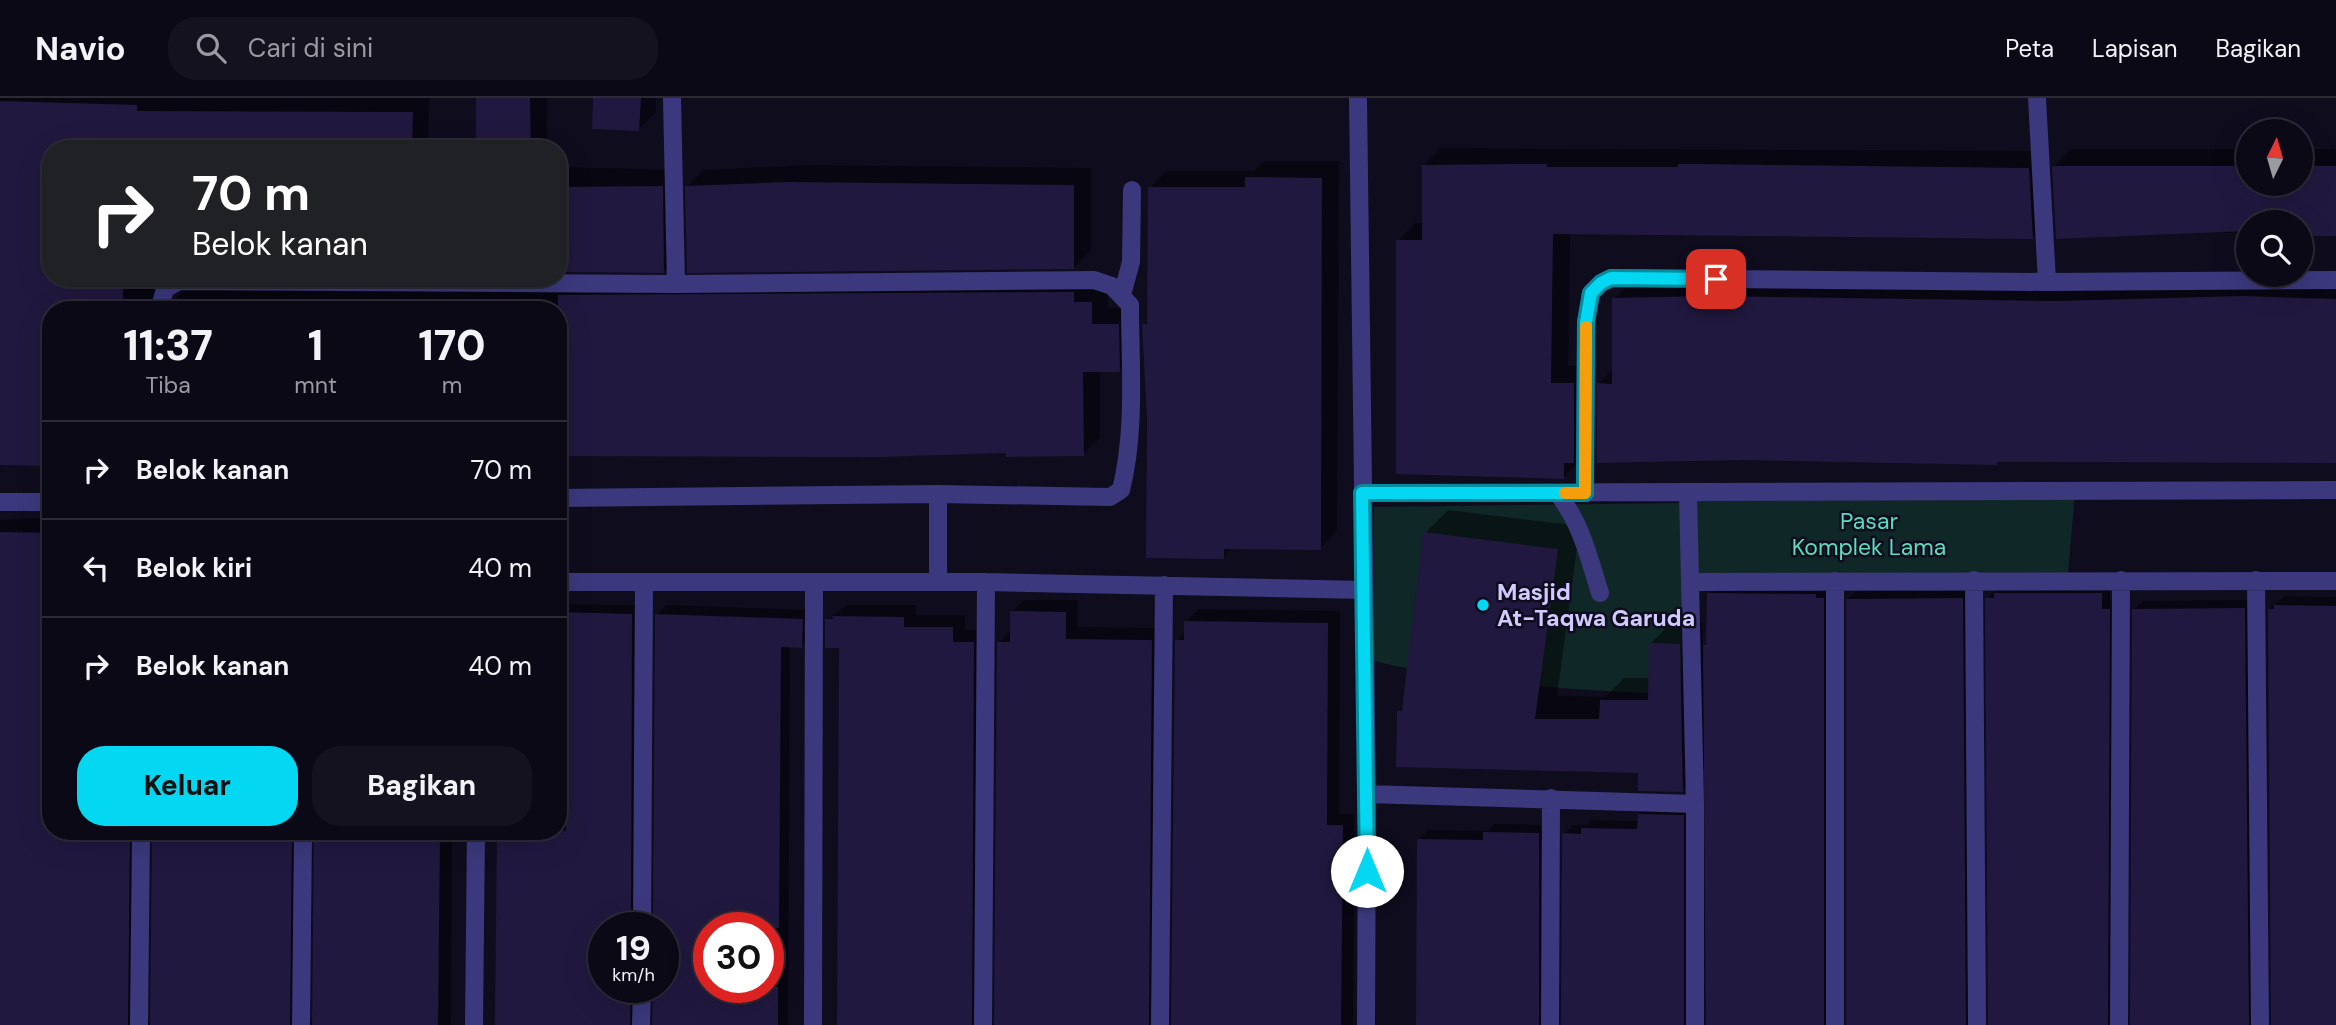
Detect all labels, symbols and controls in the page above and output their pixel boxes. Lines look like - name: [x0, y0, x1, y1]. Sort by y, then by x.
- search box: [168, 17, 658, 80]
- text: Navio: [35, 27, 126, 70]
- icon: search: [192, 29, 230, 67]
- text: Cari di sini: [248, 31, 373, 65]
- text: Peta: [2005, 33, 2054, 64]
- text: Lapisan: [2092, 33, 2177, 64]
- text: Bagikan: [2215, 33, 2301, 64]
- north arrow: [2236, 119, 2314, 196]
- map controls: [2236, 119, 2313, 287]
- text: 70 m: [192, 161, 310, 225]
- icon: right: [77, 168, 168, 259]
- button: search: [2236, 210, 2313, 287]
- text: Belok kanan: [192, 223, 368, 265]
- pin: [1686, 249, 1746, 309]
- icon: arrive: [1697, 260, 1735, 298]
- text: 11:37: [123, 318, 213, 373]
- text: 1: [308, 318, 323, 373]
- text: 170: [418, 318, 486, 373]
- text: Tiba: [145, 370, 191, 400]
- text: mnt: [294, 370, 337, 400]
- text: m: [442, 370, 462, 400]
- icon: right: [77, 451, 115, 489]
- text: Belok kanan: [136, 453, 289, 487]
- text: 70 m: [471, 453, 532, 487]
- park label: Pasar Komplek Lama: [1792, 506, 1946, 562]
- icon: left: [77, 549, 115, 587]
- text: Belok kiri: [136, 551, 252, 585]
- text: 40 m: [468, 551, 532, 585]
- place label: Masjid At-Taqwa Garuda: [1497, 577, 1695, 633]
- marker: Masjid At-Taqwa Garuda: [1475, 597, 1491, 613]
- icon: right: [77, 647, 115, 685]
- text: Belok kanan: [136, 649, 289, 683]
- text: 40 m: [468, 649, 532, 683]
- button: Keluar: [77, 746, 298, 826]
- button: Bagikan: [312, 746, 532, 826]
- position arrow: [1330, 834, 1404, 908]
- speed limit sign: 30: [693, 912, 784, 1003]
- text: 19: [616, 925, 651, 971]
- text: km/h: [612, 963, 655, 987]

